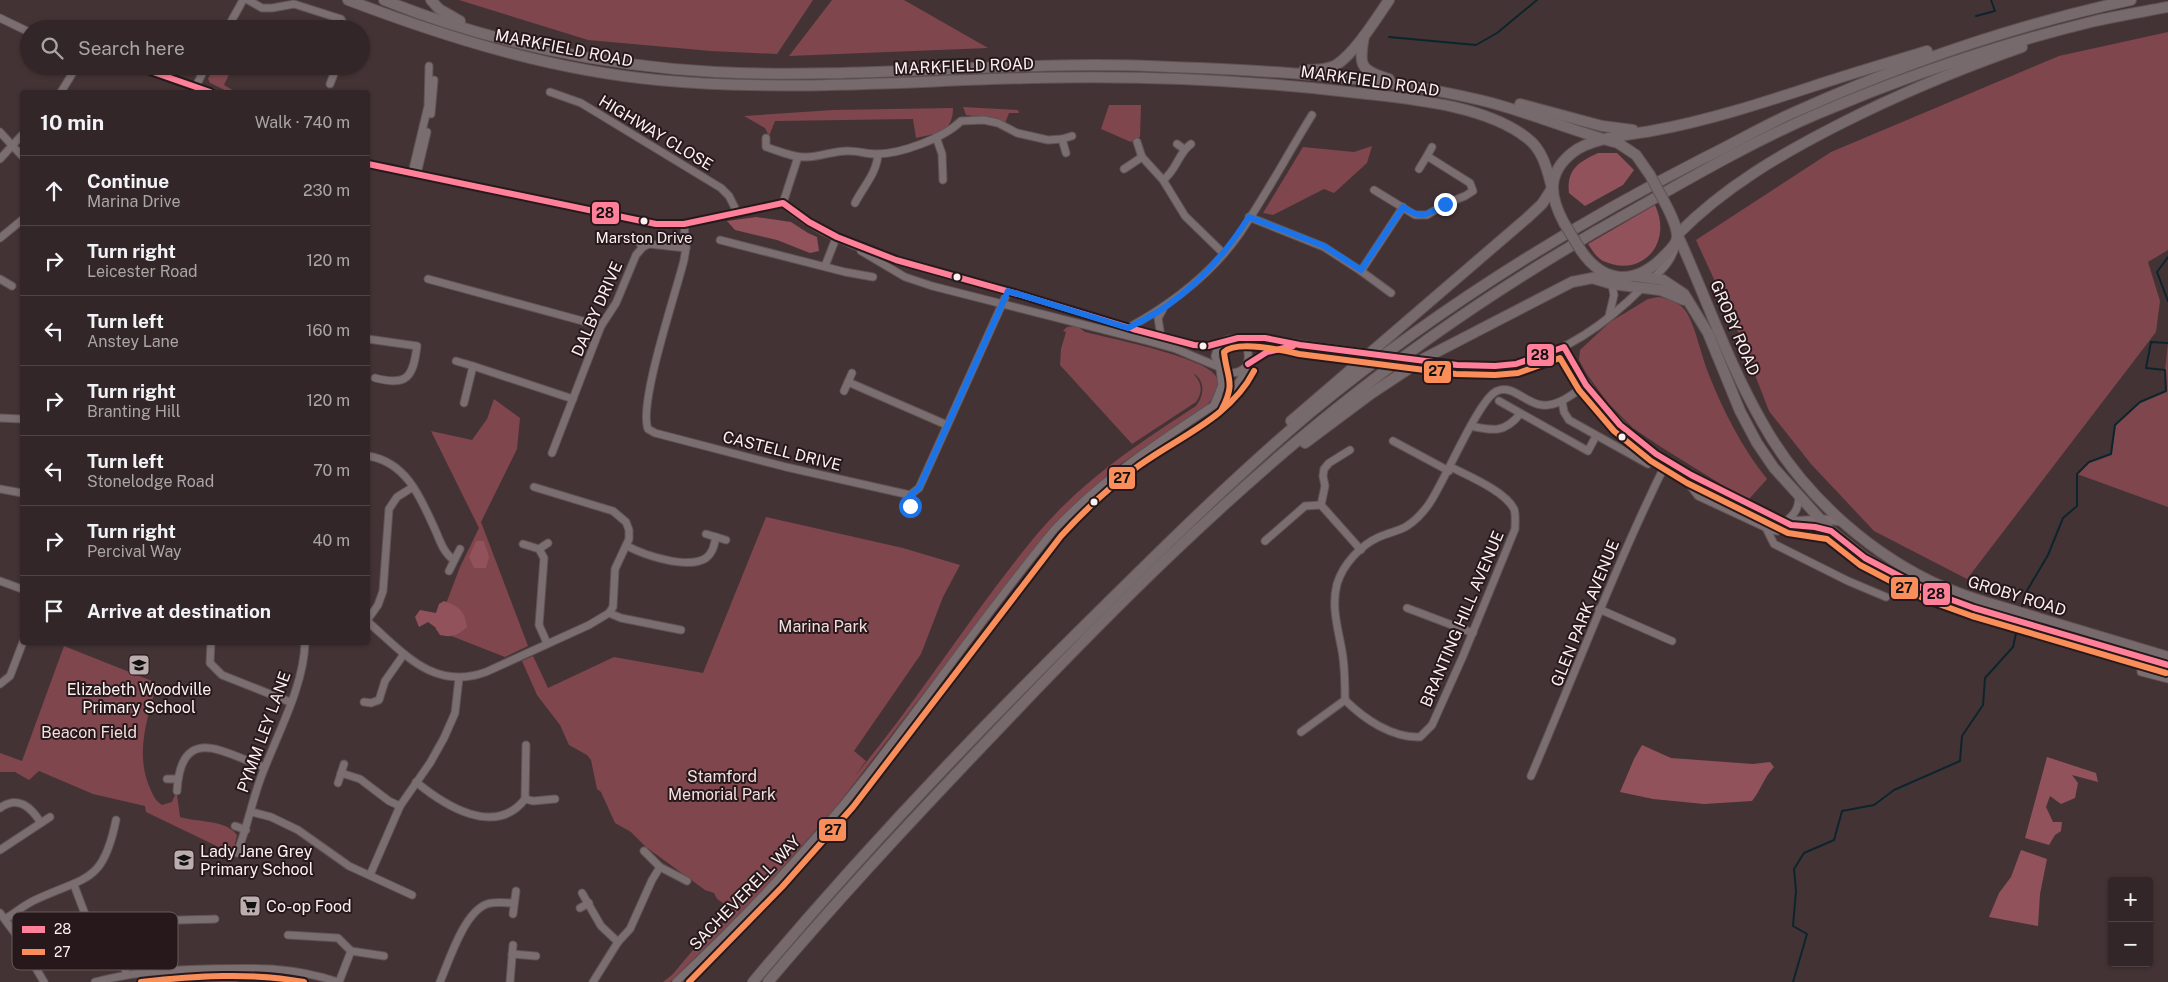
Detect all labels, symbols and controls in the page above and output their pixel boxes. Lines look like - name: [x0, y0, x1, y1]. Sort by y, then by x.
- search box: [20, 20, 370, 75]
- street label: MARKFIELD ROAD: [494, 25, 634, 71]
- icon: search: [38, 34, 66, 62]
- text: Search here: [78, 37, 185, 59]
- street label: MARKFIELD ROAD: [894, 54, 1034, 78]
- street label: MARKFIELD ROAD: [1299, 62, 1441, 100]
- street label: HIGHWAY CLOSE: [595, 91, 717, 175]
- text: 10 min: [40, 110, 104, 135]
- text: Walk · 740 m: [255, 113, 350, 132]
- text: Continue: [87, 170, 169, 192]
- icon: ahead: [40, 177, 68, 205]
- text: 230 m: [303, 181, 350, 200]
- text: Marina Drive: [87, 192, 181, 211]
- route end: [1434, 193, 1457, 216]
- line badge: 28: [591, 201, 620, 225]
- text: 28: [596, 205, 614, 221]
- marker: Marston Drive: [639, 216, 649, 226]
- place label: Marston Drive: [595, 229, 693, 246]
- text: Turn right: [87, 240, 176, 262]
- icon: right: [40, 247, 68, 275]
- text: 120 m: [306, 251, 350, 270]
- street label: DALBY DRIVE: [568, 259, 626, 359]
- text: Leicester Road: [87, 262, 198, 281]
- unlabelled marker: [952, 272, 962, 282]
- street label: GROBY ROAD: [1706, 277, 1764, 379]
- text: Turn left: [87, 310, 164, 332]
- icon: left: [40, 317, 68, 345]
- text: 160 m: [306, 321, 350, 340]
- text: Anstey Lane: [87, 332, 179, 351]
- unlabelled marker: [1198, 341, 1208, 351]
- line badge: 28: [1526, 343, 1555, 367]
- text: 28: [1531, 347, 1549, 363]
- line badge: 27: [1423, 360, 1452, 384]
- text: 27: [1428, 363, 1446, 379]
- text: Turn right: [87, 380, 176, 402]
- icon: right: [40, 387, 68, 415]
- text: 120 m: [306, 391, 350, 410]
- text: Branting Hill: [87, 402, 181, 421]
- street label: CASTELL DRIVE: [721, 427, 843, 475]
- unlabelled marker: [1617, 432, 1627, 442]
- text: Turn left: [87, 450, 164, 472]
- icon: left: [40, 457, 68, 485]
- text: 70 m: [313, 461, 350, 480]
- line badge: 27: [1108, 466, 1136, 490]
- text: 27: [1113, 470, 1131, 486]
- text: Stonelodge Road: [87, 472, 214, 491]
- route start: [899, 495, 922, 518]
- unlabelled marker: [1089, 497, 1099, 507]
- text: Turn right: [87, 520, 176, 542]
- icon: right: [40, 527, 68, 555]
- street label: BRANTING HILL AVENUE: [1416, 528, 1508, 710]
- text: 40 m: [312, 531, 350, 550]
- street label: GLEN PARK AVENUE: [1547, 537, 1623, 689]
- text: Percival Way: [87, 542, 182, 561]
- street label: GROBY ROAD: [1965, 572, 2069, 620]
- line badge: 27: [1890, 576, 1919, 600]
- text: 27: [1895, 580, 1913, 596]
- line badge: 28: [1922, 582, 1951, 606]
- text: 28: [1927, 586, 1945, 602]
- icon: arrive: [40, 597, 68, 625]
- text: Arrive at destination: [87, 600, 271, 622]
- park label: Marina Park: [778, 617, 868, 636]
- school or university icon: Elizabeth Woodville Primary School: [127, 653, 151, 677]
- street label: PYMM LEY LANE: [233, 669, 295, 795]
- place label: Elizabeth Woodville Primary School: [67, 680, 211, 717]
- park label: Beacon Field: [41, 723, 137, 742]
- park label: Stamford Memorial Park: [668, 767, 776, 804]
- line badge: 27: [818, 818, 847, 842]
- text: 27: [824, 822, 842, 838]
- street label: SACHEVERELL WAY: [686, 832, 805, 954]
- place label: Lady Jane Grey Primary School: [200, 842, 314, 879]
- school or university icon: Lady Jane Grey Primary School: [172, 848, 196, 872]
- map controls: [2108, 877, 2153, 967]
- button: +: [2108, 877, 2153, 922]
- supermarket icon: Co-op Food: [238, 894, 262, 918]
- place label: Co-op Food: [266, 897, 352, 916]
- legend: [12, 912, 178, 970]
- text: 28: [54, 921, 71, 937]
- button: −: [2108, 922, 2153, 967]
- text: 27: [54, 944, 71, 960]

